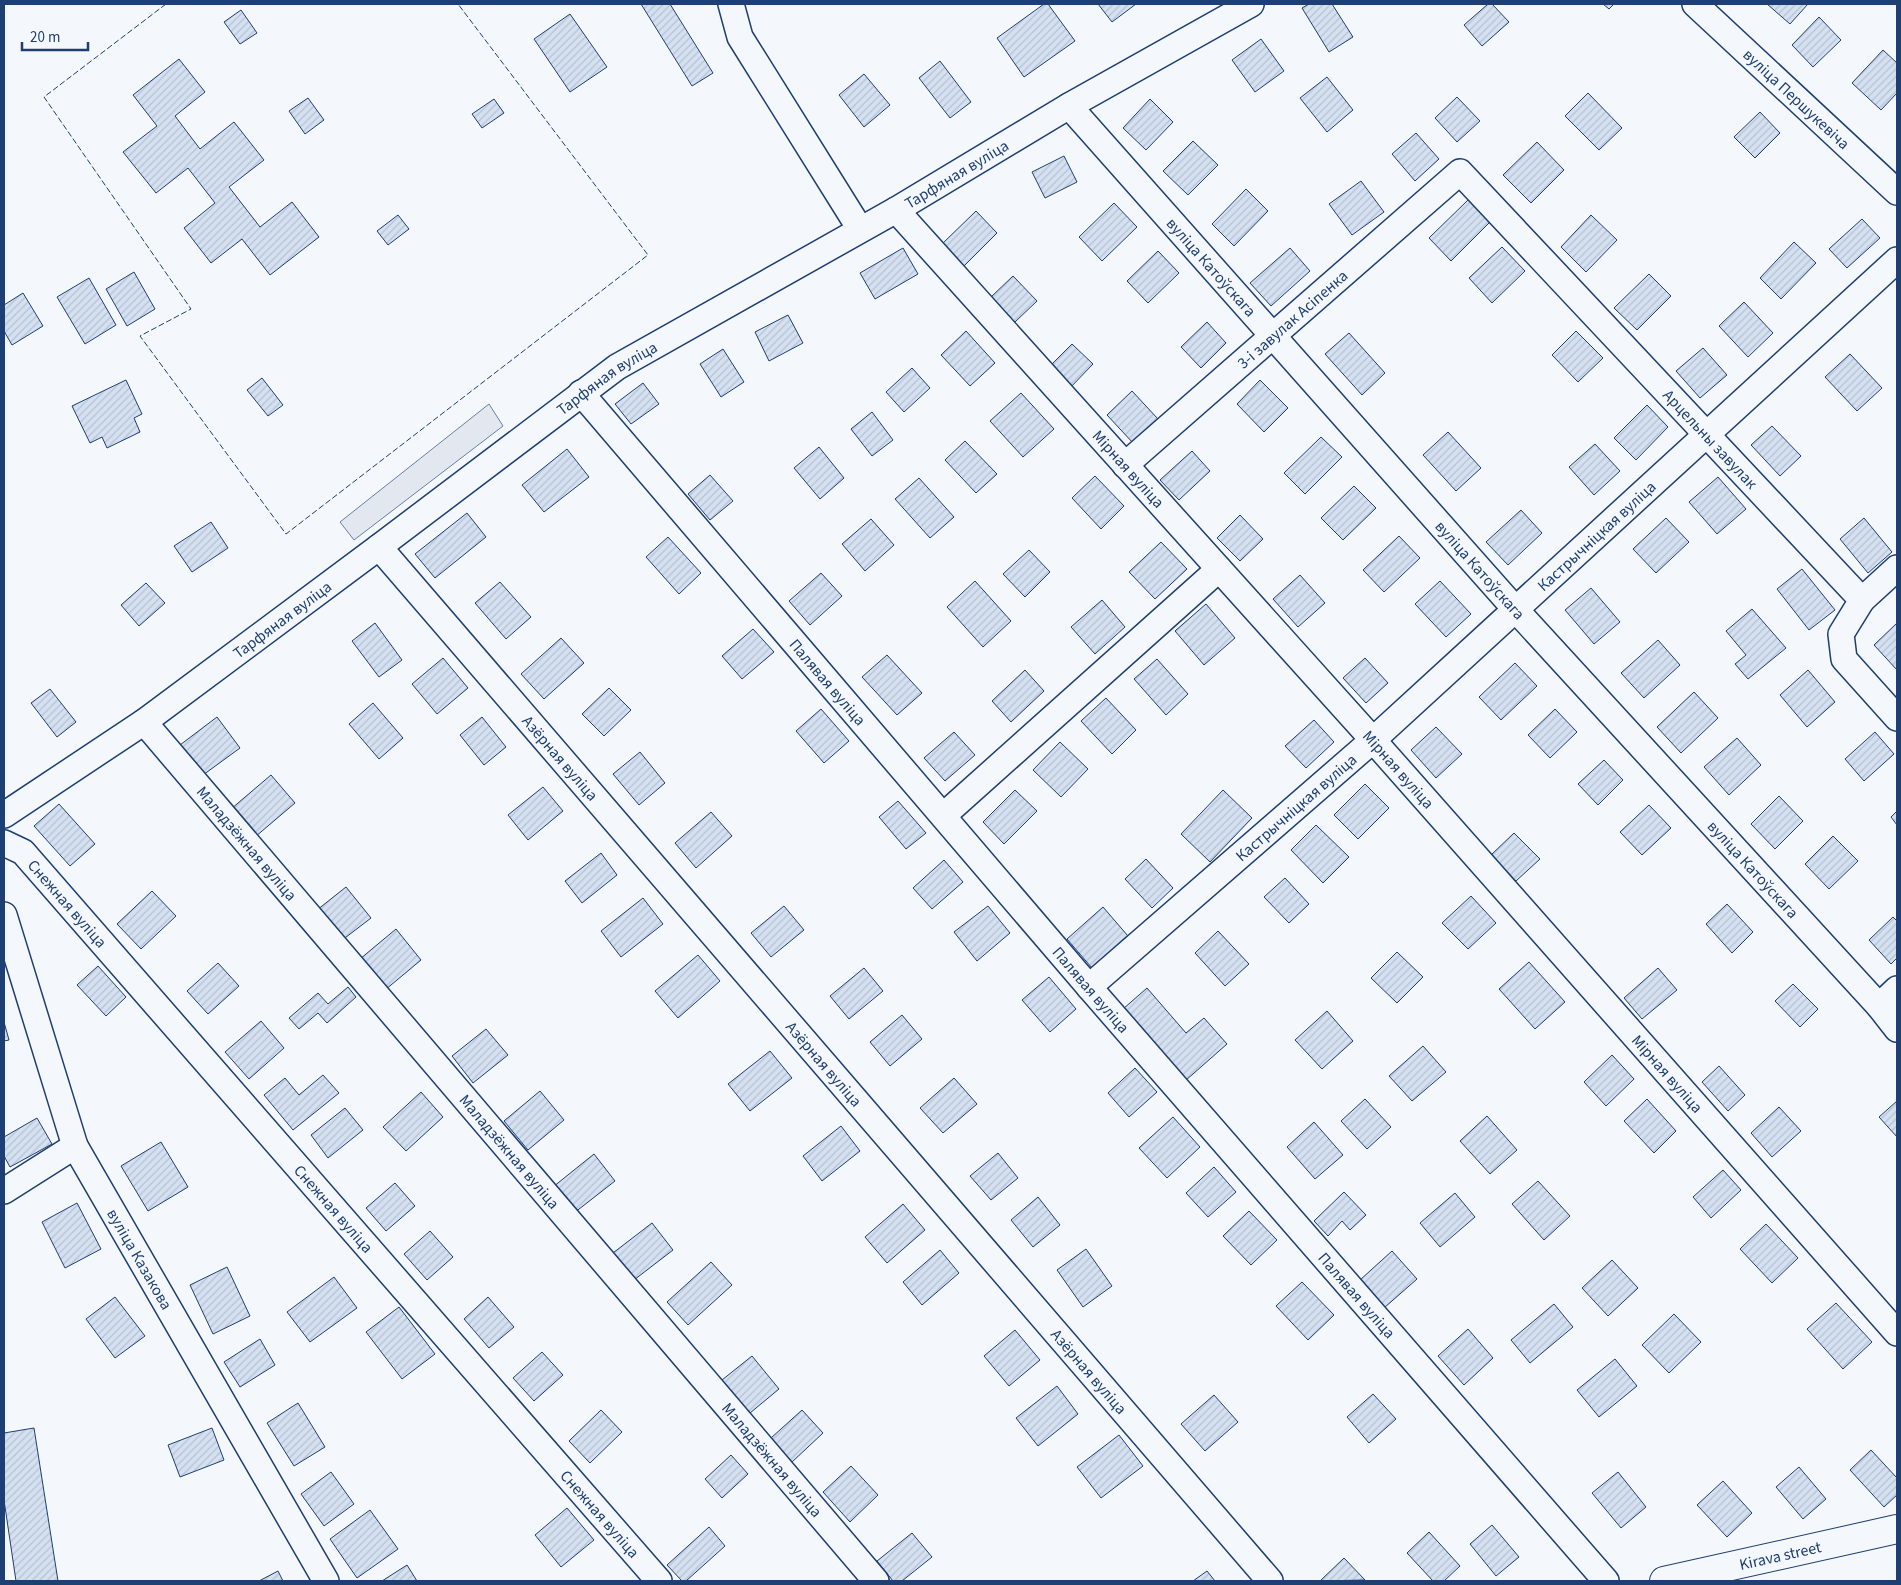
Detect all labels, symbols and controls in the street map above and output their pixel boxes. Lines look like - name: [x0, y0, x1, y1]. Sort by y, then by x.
- scale bar: [22, 20, 89, 52]
- text: 20 m: [30, 27, 60, 48]
- street label: вуліца Першукевіча: [1738, 44, 1854, 155]
- street label: Тарфяная вуліца: [901, 135, 1013, 214]
- street label: вуліца Катоўскага: [1161, 213, 1261, 322]
- street label: 3-і завулак Асіпенка: [1233, 265, 1353, 374]
- street label: Тарфяная вуліца: [552, 336, 662, 421]
- street label: Арцельны завулак: [1658, 385, 1762, 494]
- street label: Мірная вуліца: [1087, 426, 1169, 513]
- street label: Кастрычніцкая вуліца: [1533, 476, 1661, 596]
- street label: вуліца Катоўскага: [1430, 516, 1530, 625]
- street label: Тарфяная вуліца: [229, 576, 336, 664]
- street label: Палявая вуліца: [784, 634, 871, 731]
- street label: Азёрная вуліца: [517, 711, 603, 806]
- street label: Мірная вуліца: [1357, 726, 1439, 814]
- street label: Кастрычніцкая вуліца: [1231, 749, 1362, 867]
- street label: Маладзёжная вуліца: [191, 782, 302, 906]
- street label: вуліца Катоўскага: [1702, 816, 1803, 923]
- street label: Снежная вуліца: [22, 855, 112, 953]
- street label: Палявая вуліца: [1047, 942, 1134, 1038]
- street label: Азёрная вуліца: [780, 1017, 867, 1112]
- street label: Мірная вуліца: [1626, 1030, 1708, 1118]
- street label: Маладзёжная вуліца: [454, 1090, 564, 1214]
- street label: Снежная вуліца: [289, 1160, 378, 1258]
- street label: вуліца Казакова: [101, 1205, 177, 1314]
- street label: Палявая вуліца: [1313, 1248, 1400, 1344]
- street label: Азёрная вуліца: [1045, 1324, 1132, 1419]
- street label: Маладзёжная вуліца: [716, 1398, 827, 1522]
- street label: Снежная вуліца: [555, 1465, 644, 1563]
- street label: Kirava street: [1737, 1536, 1824, 1576]

